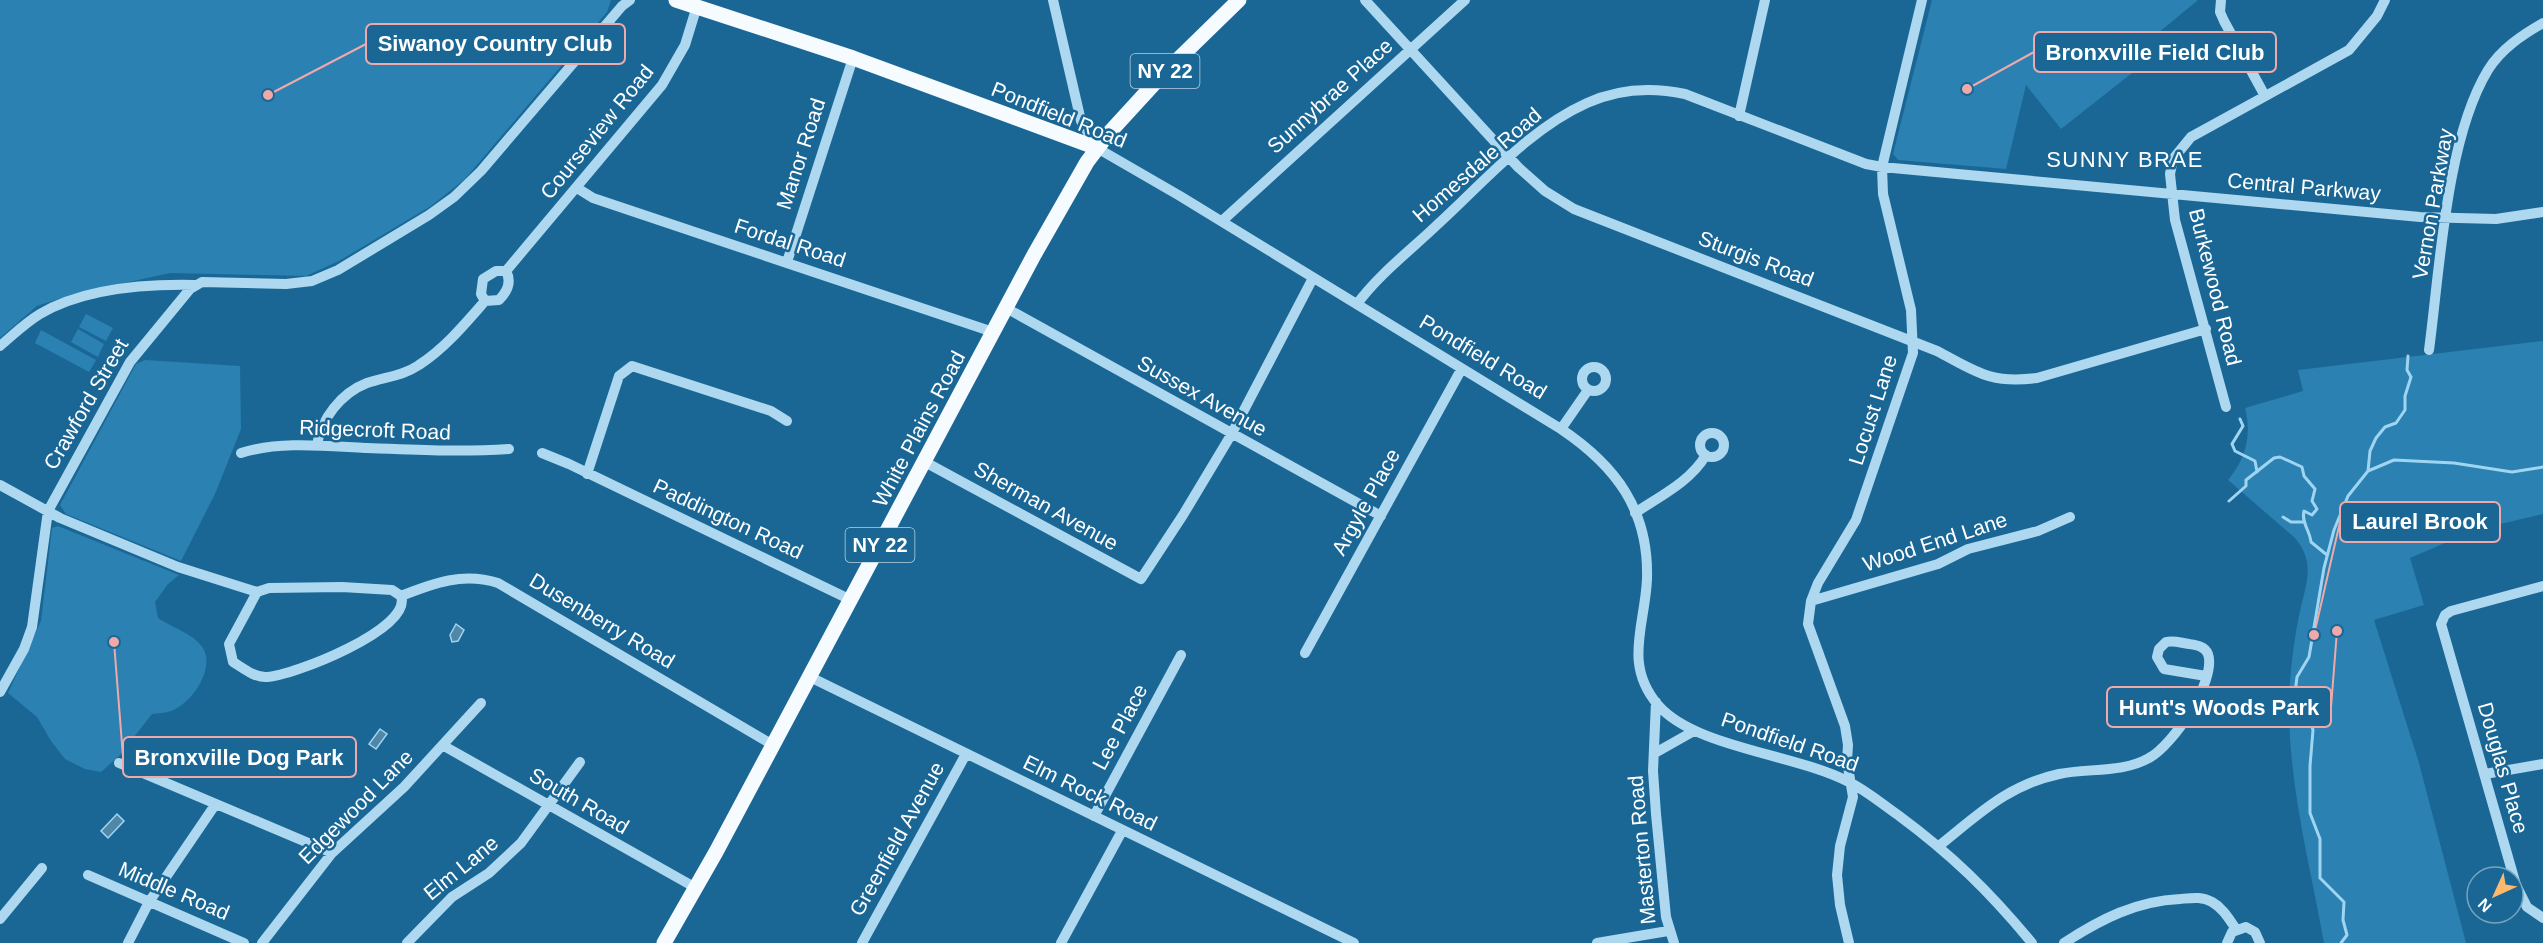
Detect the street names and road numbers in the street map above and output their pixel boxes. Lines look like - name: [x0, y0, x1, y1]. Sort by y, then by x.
- street label: Sunnybrae Place: [1263, 34, 1397, 158]
- road number: NY 22: [1130, 54, 1200, 88]
- street label: Courseview Road: [536, 60, 658, 203]
- street label: Pondfield Road: [988, 77, 1130, 152]
- street label: Manor Road: [772, 95, 829, 212]
- street label: Homesdale Road: [1408, 103, 1545, 227]
- street label: Vernon Parkway: [2408, 126, 2457, 281]
- street label: Central Parkway: [2226, 168, 2382, 205]
- street label: Burkewood Road: [2185, 206, 2246, 368]
- street label: Fordal Road: [732, 214, 849, 271]
- street label: Sturgis Road: [1695, 226, 1817, 291]
- street label: Pondfield Road: [1416, 310, 1551, 403]
- street label: Crawford Street: [39, 334, 132, 473]
- street label: White Plains Road: [868, 347, 969, 510]
- street label: Sussex Avenue: [1134, 351, 1271, 441]
- street label: Locust Lane: [1844, 352, 1901, 468]
- street label: Ridgecroft Road: [299, 415, 451, 444]
- street label: Argyle Place: [1327, 445, 1404, 559]
- street label: Sherman Avenue: [970, 457, 1122, 555]
- street label: Paddington Road: [650, 474, 807, 563]
- street label: Wood End Lane: [1860, 507, 2010, 576]
- road number: NY 22: [846, 528, 914, 562]
- street label: Dusenberry Road: [526, 568, 679, 673]
- street label: Lee Place: [1087, 680, 1152, 773]
- street label: Douglas Place: [2474, 700, 2533, 836]
- street label: Pondfield Road: [1719, 707, 1862, 776]
- street label: Edgewood Lane: [294, 745, 417, 868]
- street label: Elm Rock Road: [1020, 750, 1161, 835]
- street label: Greenfield Avenue: [845, 758, 948, 920]
- street label: South Road: [525, 763, 633, 838]
- street label: Masterton Road: [1624, 775, 1659, 925]
- street label: Elm Lane: [419, 831, 502, 904]
- street label: Middle Road: [115, 857, 233, 924]

